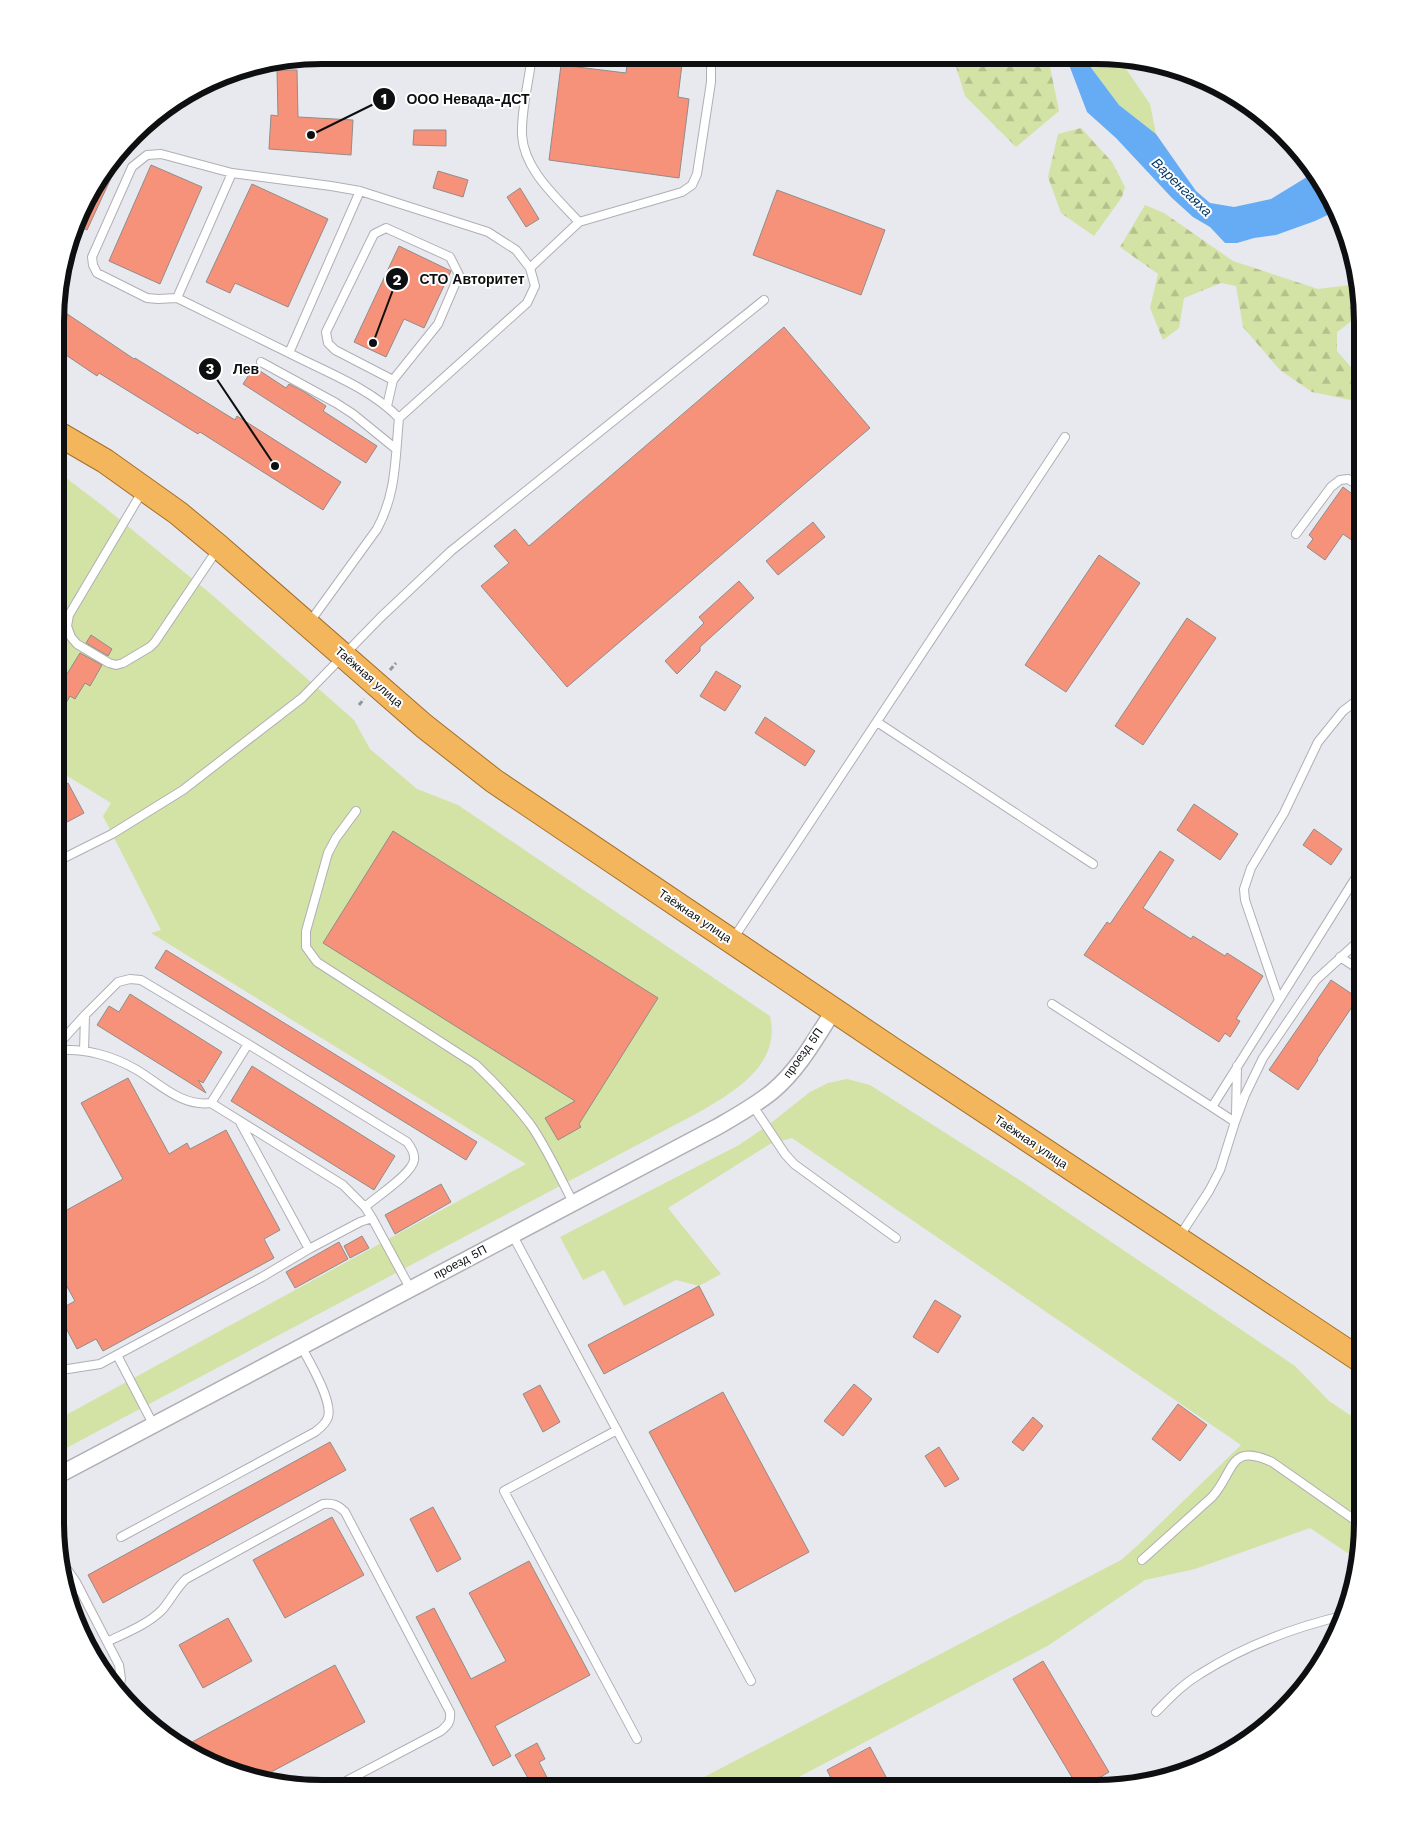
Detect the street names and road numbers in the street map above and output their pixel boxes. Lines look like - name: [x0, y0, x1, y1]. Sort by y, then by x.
- street label: Таёжная улица: [332, 644, 406, 710]
- street label: Таёжная улица: [656, 886, 734, 946]
- street label: проезд 5П: [780, 1025, 826, 1081]
- street label: Таёжная улица: [992, 1112, 1070, 1172]
- street label: проезд 5П: [431, 1242, 489, 1282]

